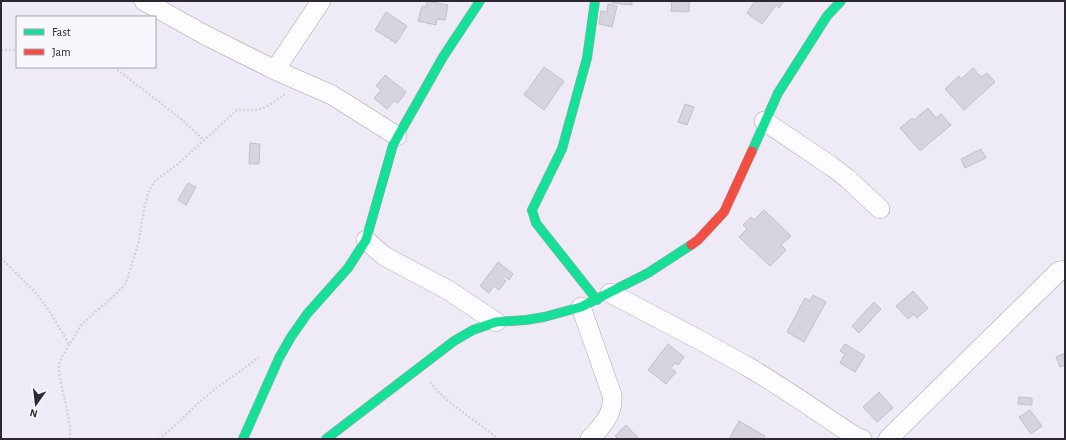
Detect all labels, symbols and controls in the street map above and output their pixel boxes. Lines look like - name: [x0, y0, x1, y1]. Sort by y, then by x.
- legend: [16, 16, 156, 68]
- text: Fast: [52, 26, 71, 38]
- text: Jam: [52, 46, 71, 58]
- north arrow: [16, 384, 56, 424]
- text: N: [29, 407, 39, 419]

